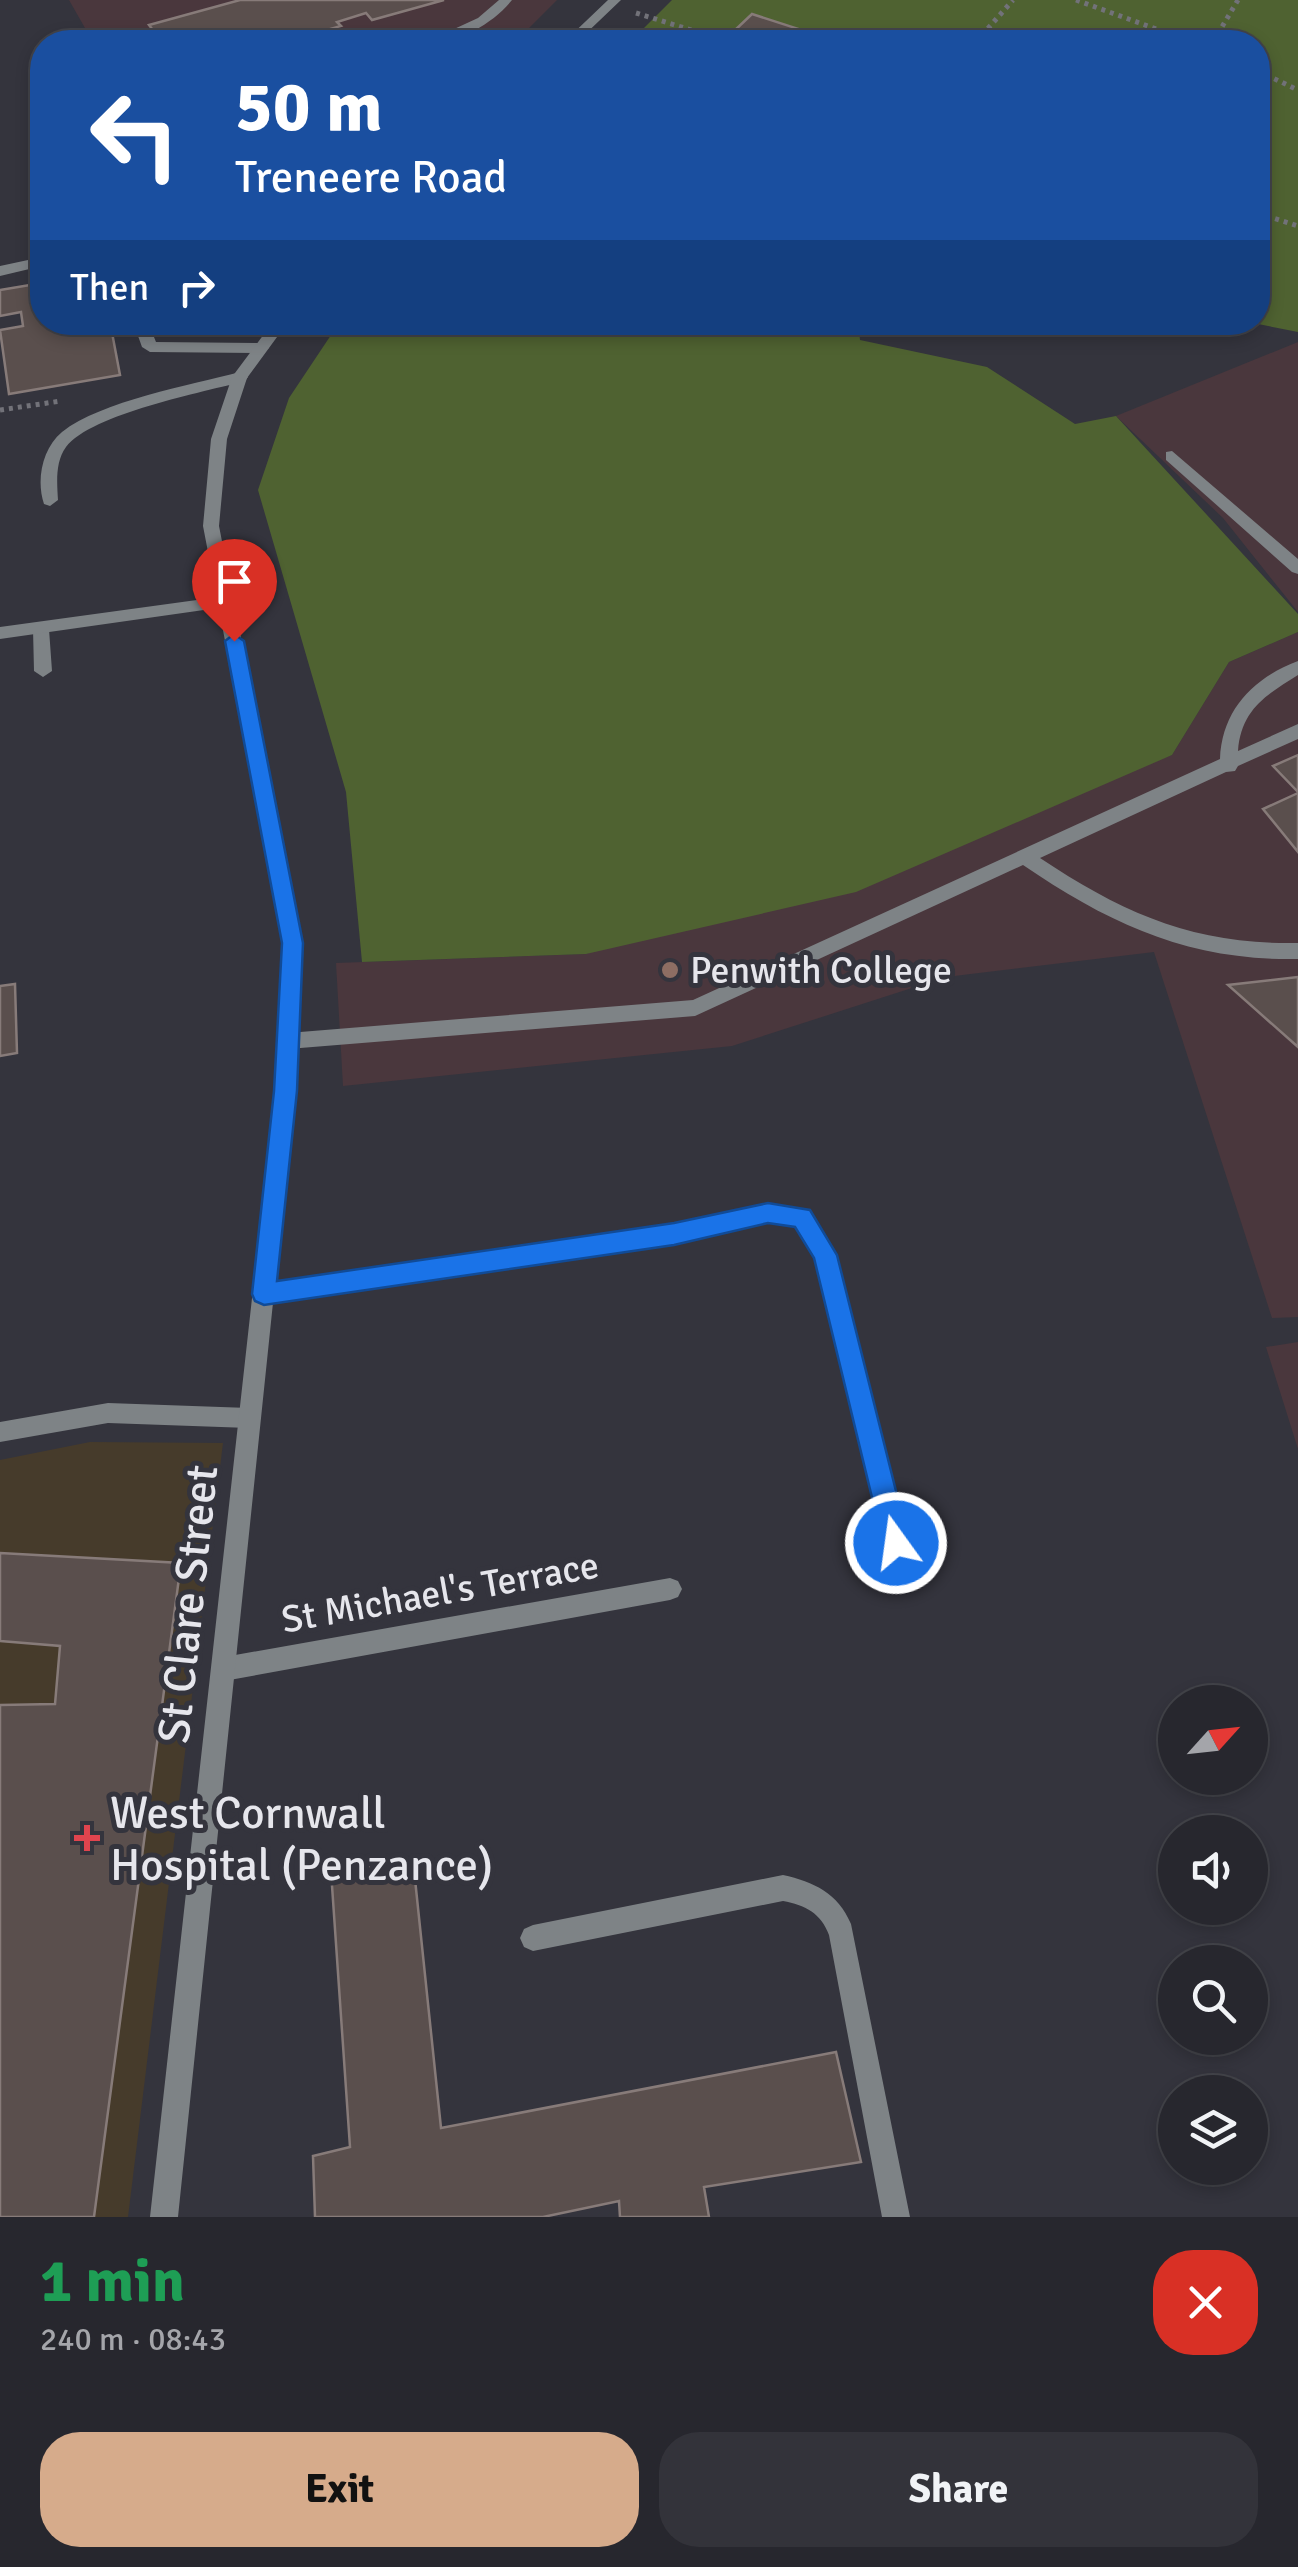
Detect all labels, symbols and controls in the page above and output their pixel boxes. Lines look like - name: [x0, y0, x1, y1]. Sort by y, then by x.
- text: 50 m: [235, 64, 383, 150]
- icon: left: [70, 70, 200, 200]
- text: Treneere Road: [235, 150, 507, 205]
- icon: right: [169, 260, 224, 315]
- text: Then: [70, 264, 149, 311]
- pin: [192, 539, 277, 642]
- icon: arrive: [207, 554, 262, 609]
- place label: Penwith College: [690, 947, 952, 994]
- marker: Penwith College: [659, 959, 681, 981]
- street label: St Clare Street: [147, 1462, 230, 1746]
- position arrow: [844, 1491, 948, 1595]
- street label: St Michael's Terrace: [278, 1541, 602, 1644]
- north arrow: [1158, 1685, 1268, 1795]
- map controls: [1158, 1685, 1268, 2185]
- place label: West Cornwall Hospital (Penzance): [110, 1786, 493, 1893]
- button: sound: [1158, 1815, 1268, 1925]
- marker: West Cornwall Hospital (Penzance): [74, 1825, 100, 1851]
- button: search: [1158, 1945, 1268, 2055]
- button: layers: [1158, 2075, 1268, 2185]
- text: 1 min: [40, 2245, 185, 2319]
- button: close: [1153, 2250, 1258, 2355]
- text: 240 m · 08:43: [40, 2320, 226, 2359]
- button: Exit: [40, 2432, 639, 2547]
- button: Share: [659, 2432, 1258, 2547]

